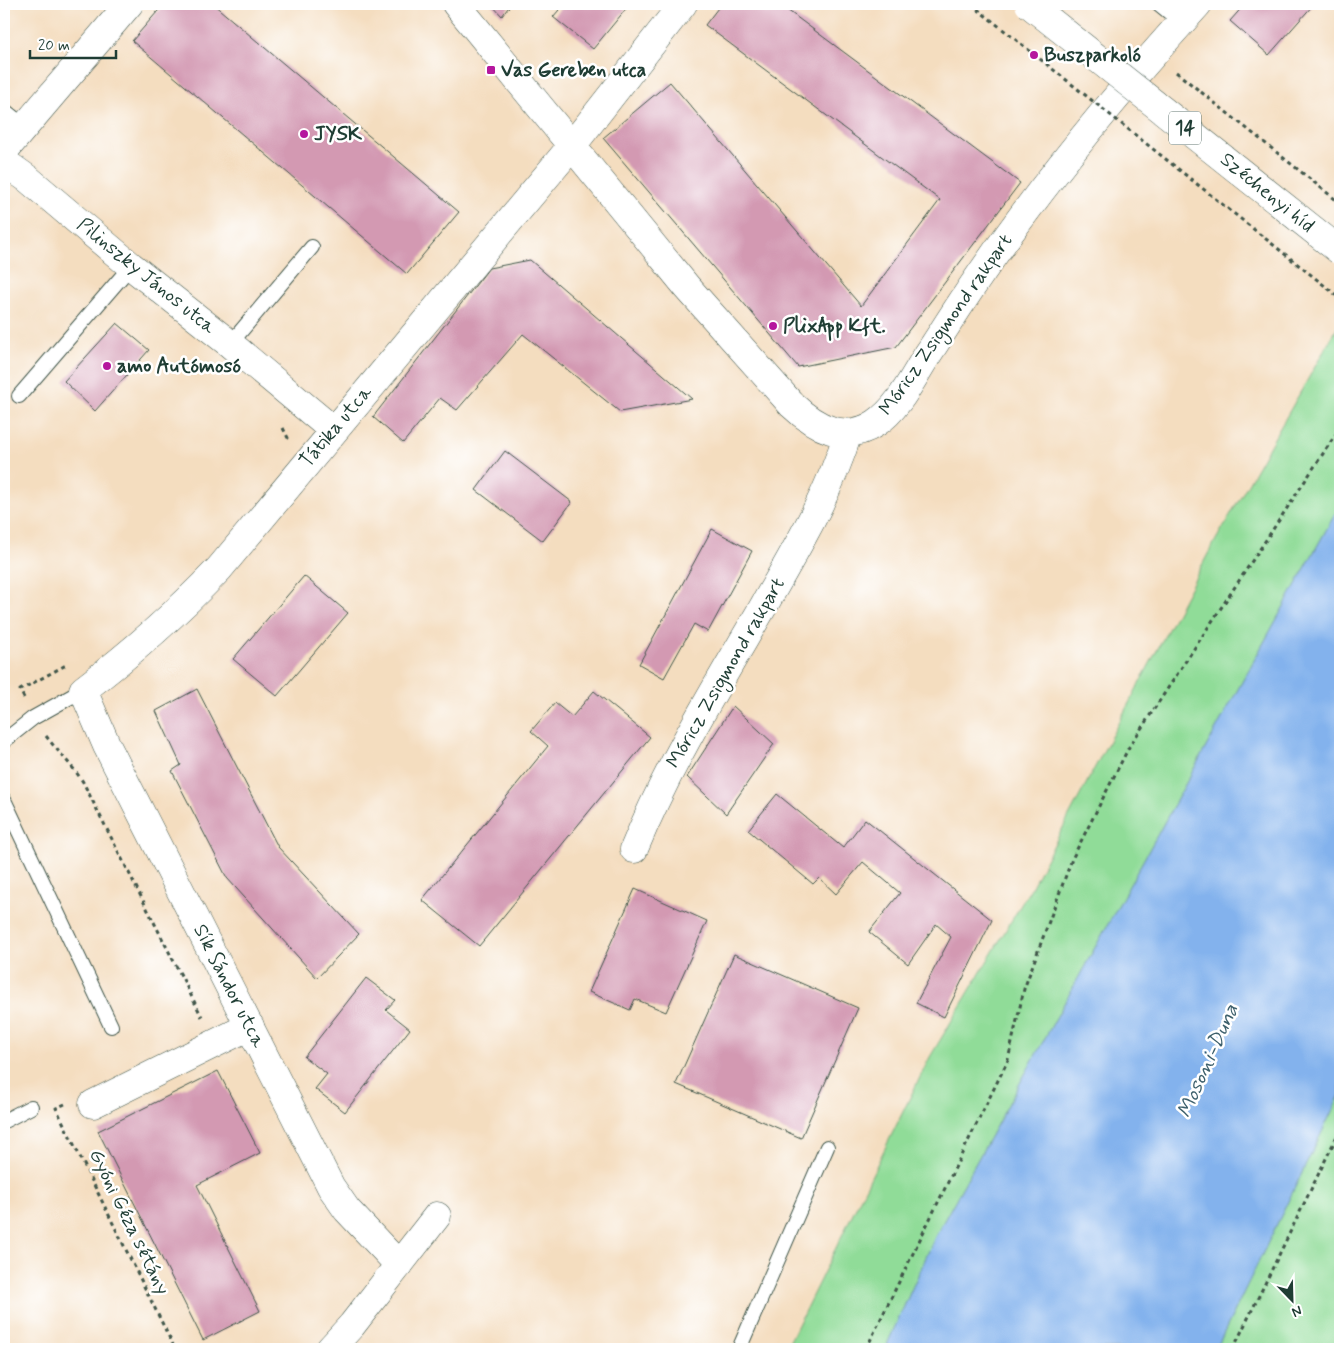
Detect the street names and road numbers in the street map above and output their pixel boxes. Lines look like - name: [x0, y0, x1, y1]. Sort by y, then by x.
- road number: 14: [1169, 112, 1201, 144]
- street label: Széchenyi híd: [1214, 147, 1320, 239]
- street label: Pilinszky János utca: [71, 212, 222, 341]
- street label: Móricz Zsigmond rakpart: [873, 229, 1020, 422]
- street label: Tátika utca: [294, 379, 379, 474]
- street label: Móricz Zsigmond rakpart: [660, 573, 793, 774]
- street label: Sík Sándor utca: [186, 920, 272, 1053]
- street label: Gyóni Géza sétány: [82, 1145, 176, 1299]

